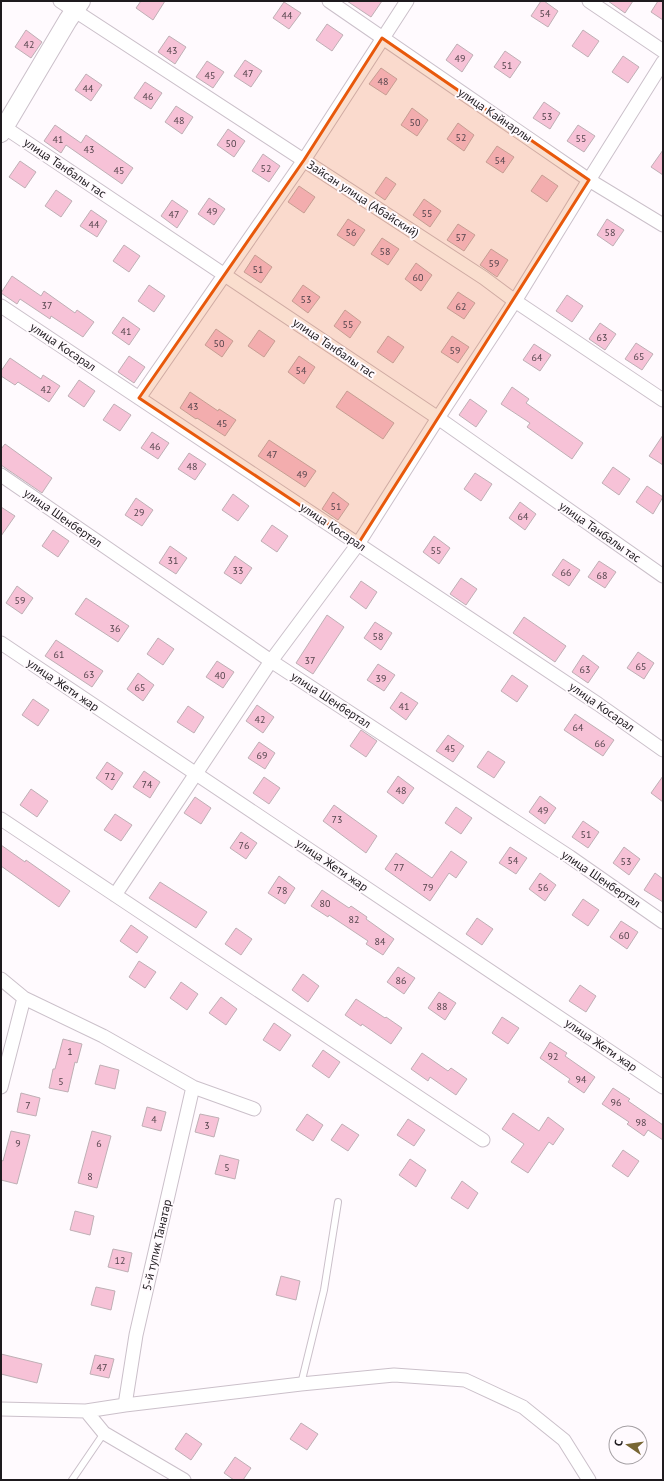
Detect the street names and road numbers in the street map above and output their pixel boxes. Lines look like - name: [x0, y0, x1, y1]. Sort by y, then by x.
- street label: улица Кайнарлы: [455, 84, 535, 145]
- street label: улица Танбалы тас: [21, 134, 110, 201]
- street label: Зайсан улица (Абайский): [304, 157, 422, 240]
- street label: улица Танбалы тас: [290, 314, 379, 381]
- street label: улица Косарал: [27, 319, 99, 374]
- street label: улица Шенбертал: [21, 485, 105, 550]
- street label: улица Танбалы тас: [556, 498, 645, 566]
- street label: улица Косарал: [297, 499, 369, 554]
- street label: улица Жети жар: [24, 655, 102, 714]
- street label: улица Шенбертал: [288, 668, 374, 731]
- street label: улица Косарал: [567, 678, 638, 735]
- street label: улица Жети жар: [293, 835, 371, 894]
- street label: улица Шенбертал: [559, 847, 644, 911]
- street label: улица Жети жар: [562, 1015, 640, 1074]
- street label: 5-й тупик Танатар: [139, 1198, 174, 1292]

